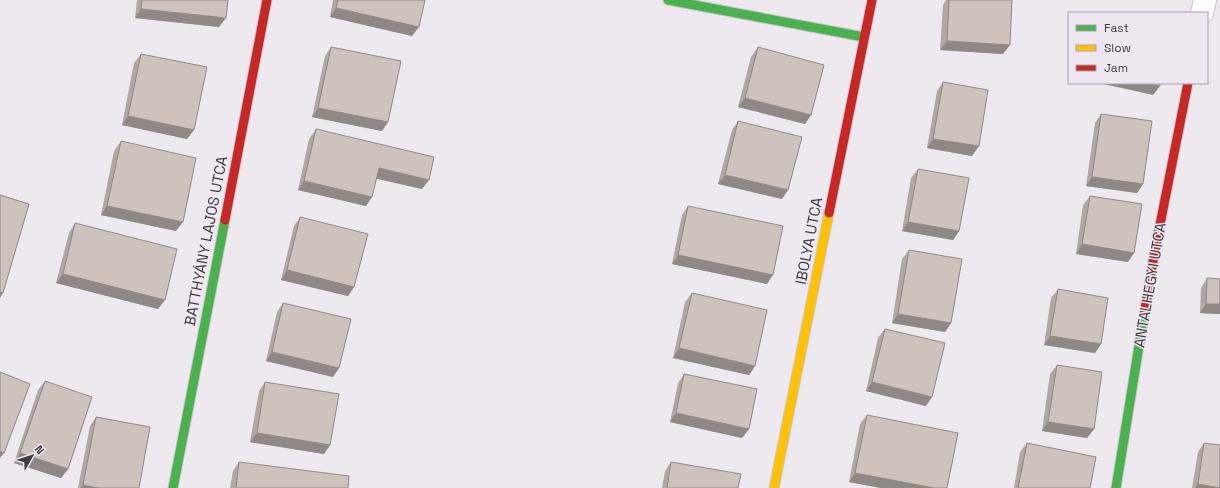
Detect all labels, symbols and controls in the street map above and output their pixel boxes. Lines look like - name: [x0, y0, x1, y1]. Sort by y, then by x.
- legend: [1068, 12, 1208, 84]
- text: Fast: [1104, 20, 1129, 36]
- text: Slow: [1104, 40, 1131, 56]
- text: Jam: [1104, 60, 1128, 76]
- street label: BATTHYÁNY LAJOS UTCA: [180, 154, 231, 327]
- street label: IBOLYA UTCA: [791, 195, 826, 286]
- street label: ANTALHEGYI UTCA: [1129, 220, 1170, 349]
- north arrow: [12, 436, 52, 476]
- text: N: [32, 442, 48, 457]

